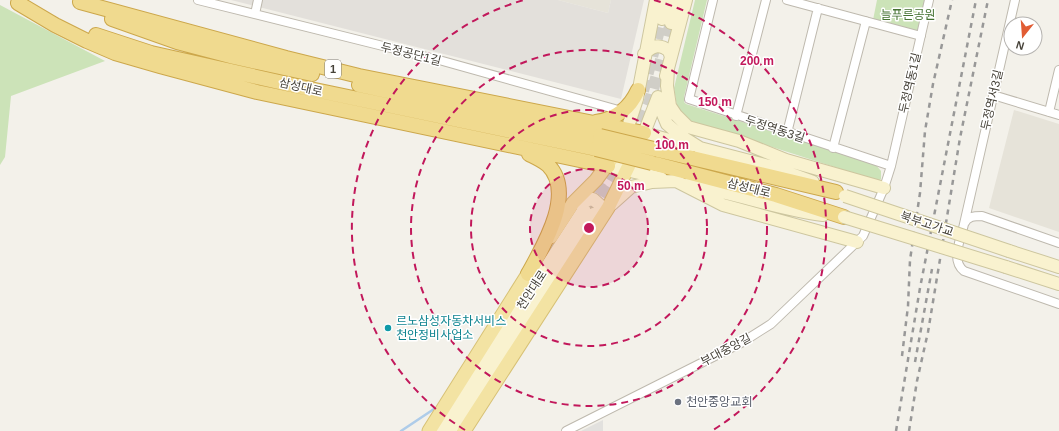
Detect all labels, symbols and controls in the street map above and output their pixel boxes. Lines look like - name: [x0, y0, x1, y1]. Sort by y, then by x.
- park label: 늘푸른공원: [880, 8, 936, 22]
- north arrow: [1003, 16, 1043, 56]
- text: N: [1014, 39, 1026, 52]
- street label: 두정공단1길: [379, 40, 443, 68]
- street label: 두정역동1길: [896, 51, 924, 115]
- text: 200 m: [740, 54, 774, 68]
- road number: 1: [325, 60, 341, 78]
- street label: 두정역서3길: [978, 68, 1006, 132]
- street label: 삼성대로: [278, 75, 324, 99]
- text: 150 m: [698, 95, 732, 109]
- street label: 두정역동3길: [743, 113, 807, 145]
- text: 100 m: [655, 138, 689, 152]
- street label: 삼성대로: [726, 176, 772, 200]
- text: 50 m: [617, 179, 645, 193]
- street label: 북부고가교: [899, 209, 955, 239]
- centre of rings: [582, 221, 596, 235]
- street label: 천안대로: [514, 268, 550, 312]
- place label: 르노삼성자동차서비스 천안정비사업소: [396, 314, 506, 342]
- marker: 르노삼성자동차서비스 천안정비사업소: [383, 323, 393, 333]
- street label: 부대중앙길: [698, 331, 754, 369]
- place label: 천안중앙교회: [686, 395, 752, 409]
- marker: 천안중앙교회: [673, 397, 683, 407]

